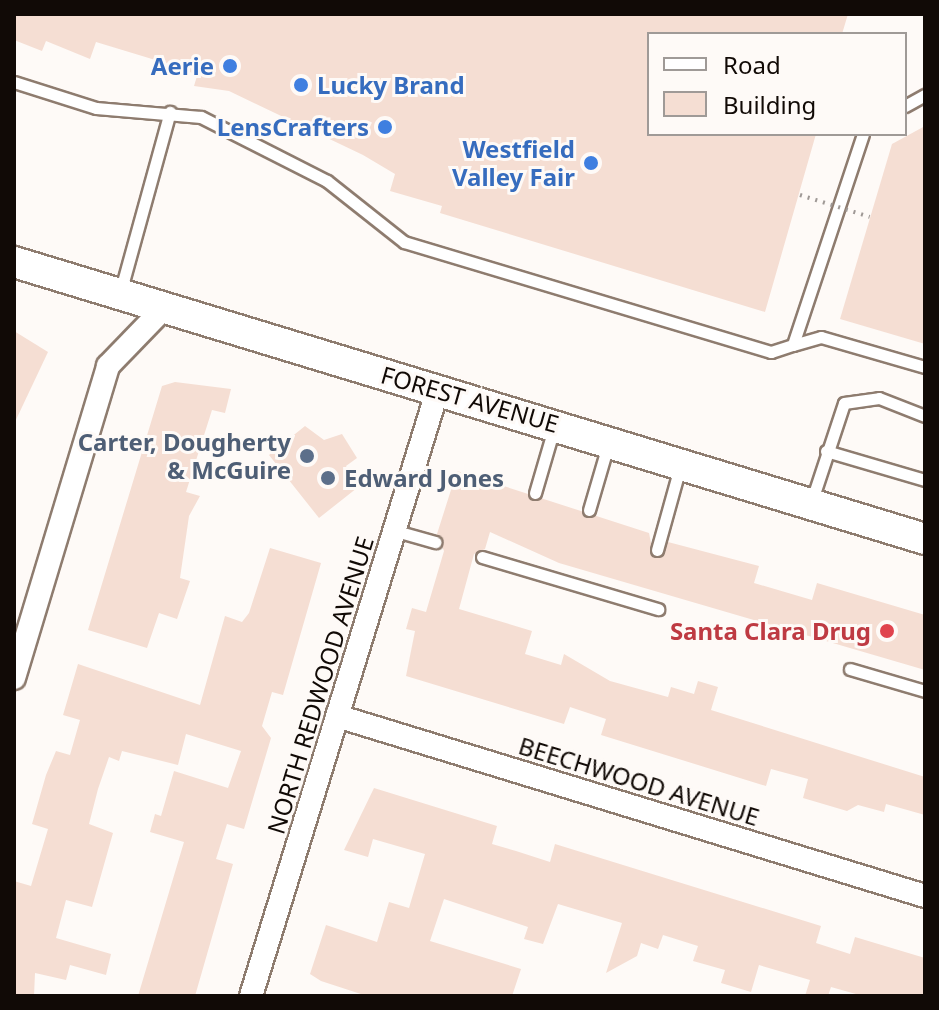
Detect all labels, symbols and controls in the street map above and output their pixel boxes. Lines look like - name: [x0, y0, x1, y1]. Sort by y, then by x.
- legend: [647, 32, 907, 136]
- text: Road: [723, 48, 781, 81]
- place label: Aerie: [151, 52, 214, 80]
- marker: Aerie: [221, 57, 239, 75]
- place label: Lucky Brand: [317, 71, 465, 99]
- marker: Lucky Brand: [292, 76, 310, 94]
- text: Building: [723, 88, 816, 121]
- place label: LensCrafters: [217, 113, 369, 141]
- marker: LensCrafters: [376, 118, 394, 136]
- place label: Westfield Valley Fair: [452, 135, 575, 191]
- marker: Westfield Valley Fair: [582, 154, 600, 172]
- street label: FOREST AVENUE: [378, 360, 562, 438]
- place label: Carter, Dougherty & McGuire: [78, 428, 291, 484]
- marker: Carter, Dougherty & McGuire: [298, 447, 316, 465]
- place label: Edward Jones: [344, 464, 504, 492]
- marker: Edward Jones: [319, 469, 337, 487]
- street label: NORTH REDWOOD AVENUE: [261, 533, 379, 837]
- place label: Santa Clara Drug: [670, 617, 871, 645]
- marker: Santa Clara Drug: [878, 622, 896, 640]
- street label: BEECHWOOD AVENUE: [515, 731, 763, 831]

